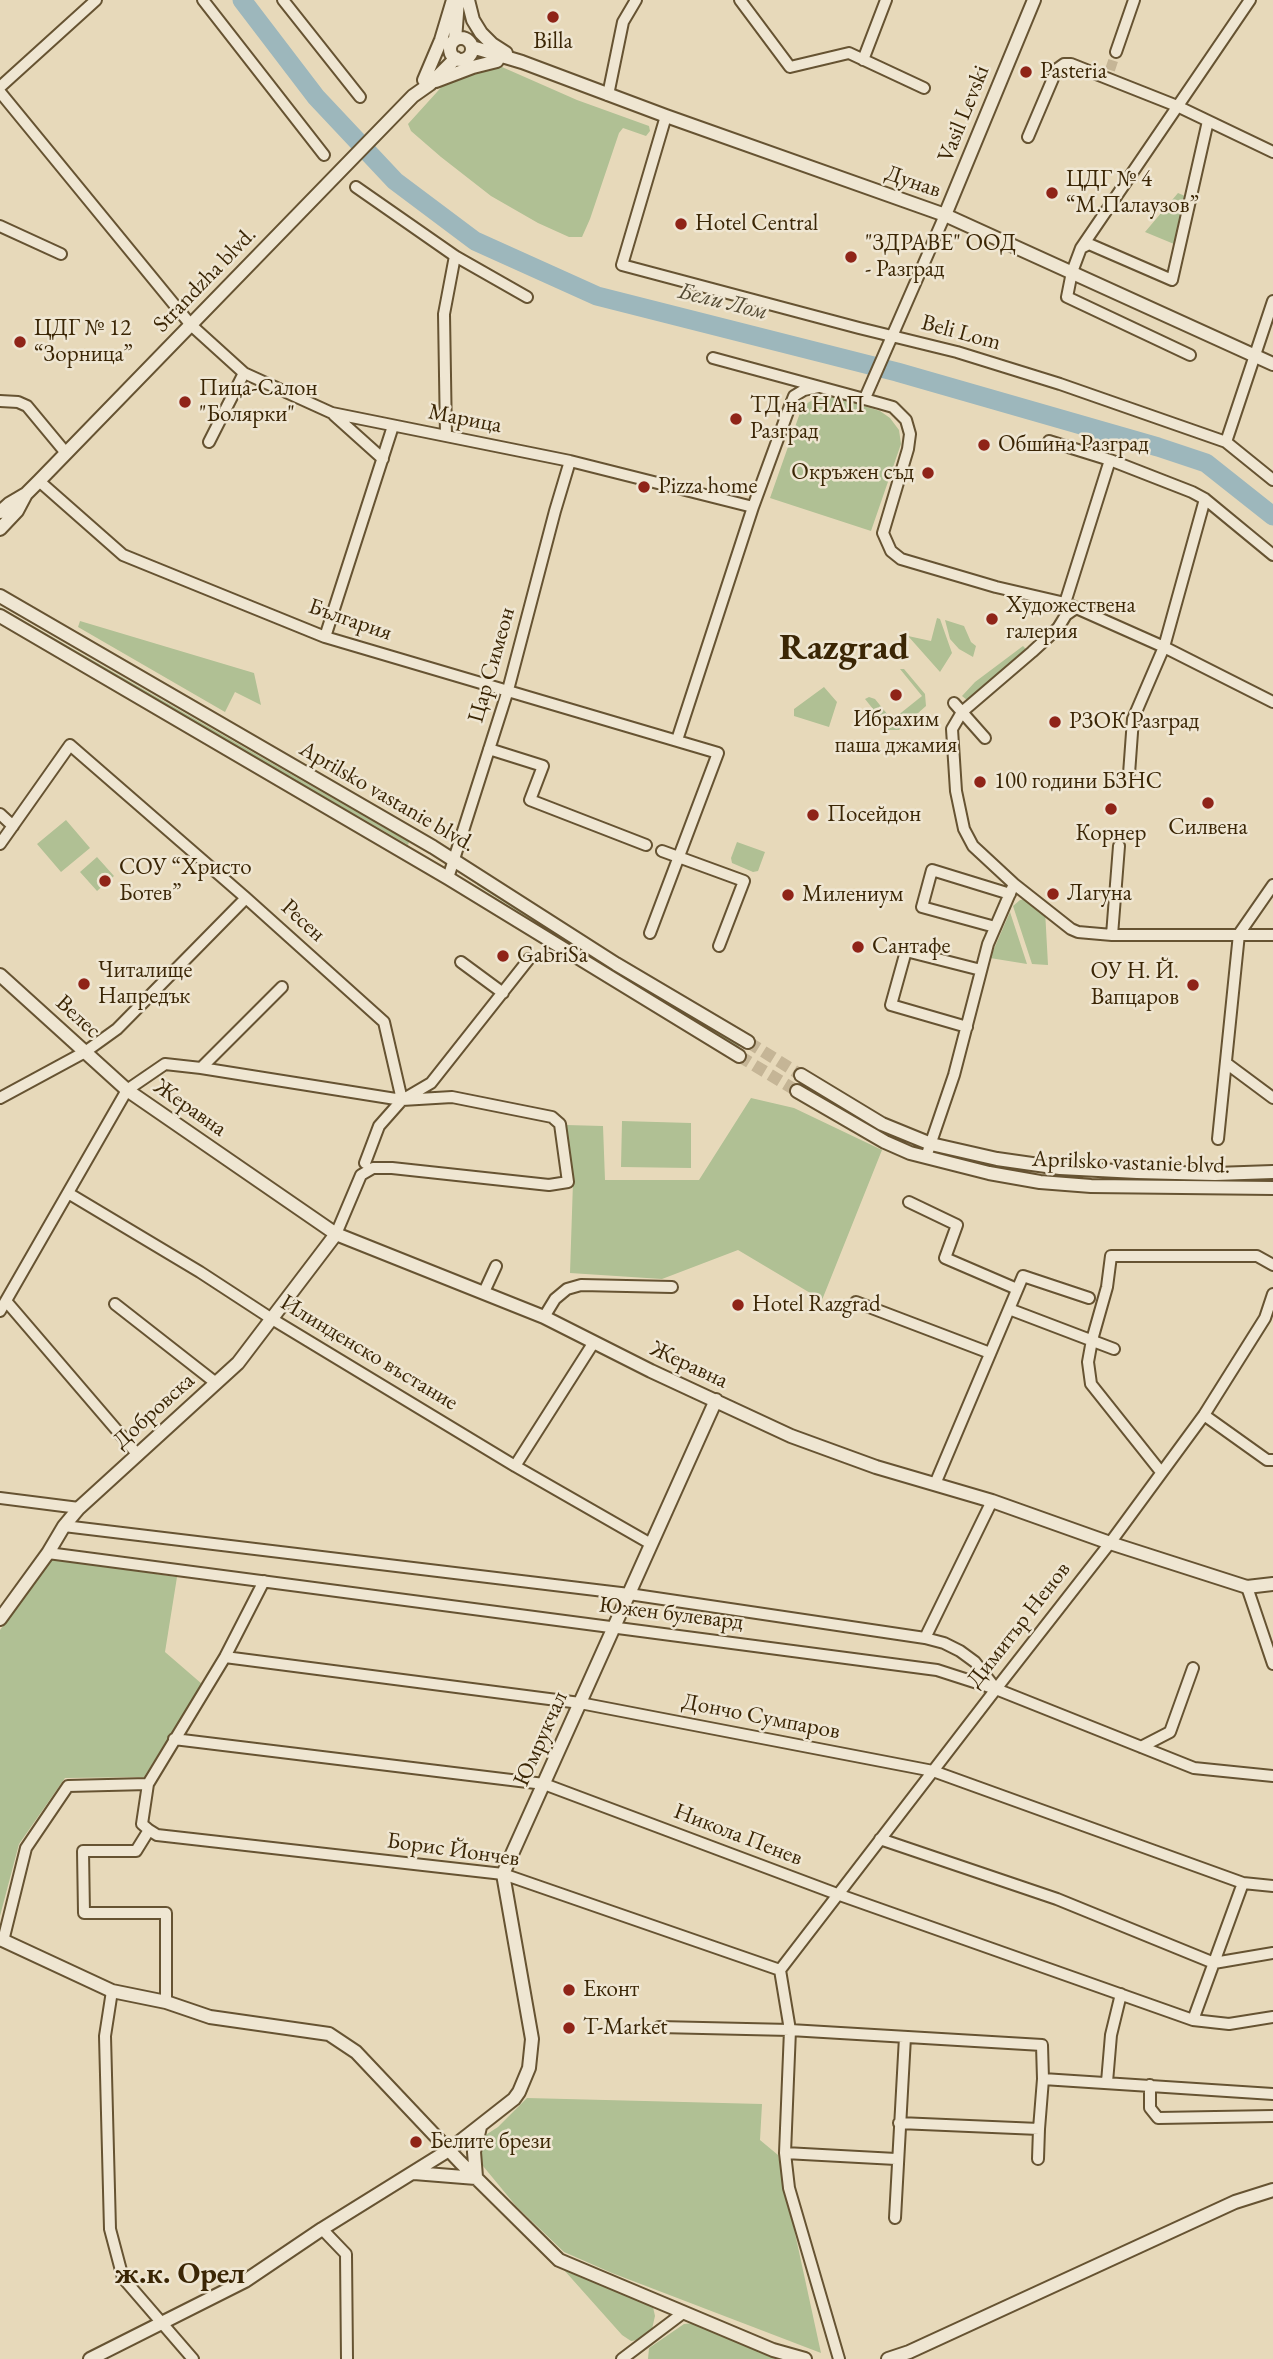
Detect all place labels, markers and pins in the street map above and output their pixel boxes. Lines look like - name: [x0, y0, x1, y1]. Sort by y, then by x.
- marker: Billa: [545, 9, 561, 25]
- place label: Billa: [533, 28, 573, 56]
- place label: Pasteria: [1040, 58, 1107, 86]
- marker: Pasteria: [1018, 64, 1034, 80]
- place label: ЦДГ № 4 “М.Палаузов”: [1066, 166, 1199, 220]
- marker: ЦДГ № 4 “М.Палаузов”: [1044, 185, 1060, 201]
- place label: Hotel Central: [695, 210, 818, 238]
- marker: Hotel Central: [673, 216, 689, 232]
- place label: "ЗДРАВЕ" ООД - Разград: [865, 230, 1016, 284]
- marker: "ЗДРАВЕ" ООД - Разград: [843, 249, 859, 265]
- place label: ЦДГ № 12 “Зорница”: [34, 315, 133, 369]
- marker: ЦДГ № 12 “Зорница”: [12, 334, 28, 350]
- place label: Пица-Салон "Болярки": [199, 375, 317, 429]
- place label: ТД на НАП Разград: [750, 392, 865, 446]
- marker: Пица-Салон "Болярки": [177, 394, 193, 410]
- marker: ТД на НАП Разград: [728, 411, 744, 427]
- place label: Обшина Разград: [998, 431, 1149, 459]
- marker: Обшина Разград: [976, 437, 992, 453]
- place label: Окръжен съд: [791, 459, 914, 487]
- marker: Окръжен съд: [920, 465, 936, 481]
- place label: Pizza home: [658, 473, 758, 501]
- marker: Pizza home: [636, 479, 652, 495]
- place label: Художествена галерия: [1006, 592, 1136, 646]
- marker: Художествена галерия: [984, 611, 1000, 627]
- marker: Ибрахим паша джамия: [888, 687, 904, 703]
- place label: Ибрахим паша джамия: [835, 706, 957, 760]
- place label: РЗОК Разград: [1069, 708, 1199, 736]
- marker: РЗОК Разград: [1047, 714, 1063, 730]
- place label: 100 години БЗНС: [994, 768, 1162, 796]
- marker: 100 години БЗНС: [972, 774, 988, 790]
- marker: Силвена: [1200, 795, 1216, 811]
- place label: Посейдон: [827, 801, 921, 829]
- marker: Корнер: [1103, 801, 1119, 817]
- marker: Посейдон: [805, 807, 821, 823]
- place label: Силвена: [1168, 814, 1248, 842]
- place label: Корнер: [1076, 820, 1146, 848]
- place label: СОУ “Христо Ботев”: [119, 854, 252, 908]
- marker: СОУ “Христо Ботев”: [97, 873, 113, 889]
- place label: Лагуна: [1067, 880, 1132, 908]
- place label: Милениум: [802, 881, 903, 909]
- marker: Лагуна: [1045, 886, 1061, 902]
- marker: Милениум: [780, 887, 796, 903]
- place label: Сантафе: [872, 933, 951, 961]
- marker: Сантафе: [850, 939, 866, 955]
- place label: GabriSa: [517, 942, 588, 970]
- marker: GabriSa: [495, 948, 511, 964]
- place label: Читалище Напредък: [98, 957, 192, 1011]
- place label: ОУ Н. Й. Вапцаров: [1090, 958, 1179, 1012]
- marker: Читалище Напредък: [76, 976, 92, 992]
- marker: ОУ Н. Й. Вапцаров: [1185, 977, 1201, 993]
- place label: Hotel Razgrad: [752, 1291, 881, 1319]
- marker: Hotel Razgrad: [730, 1297, 746, 1313]
- place label: Еконт: [583, 1976, 639, 2004]
- marker: Еконт: [561, 1982, 577, 1998]
- place label: T-Market: [583, 2014, 667, 2042]
- marker: T-Market: [561, 2020, 577, 2036]
- place label: Белите брези: [430, 2128, 551, 2156]
- marker: Белите брези: [408, 2134, 424, 2150]

